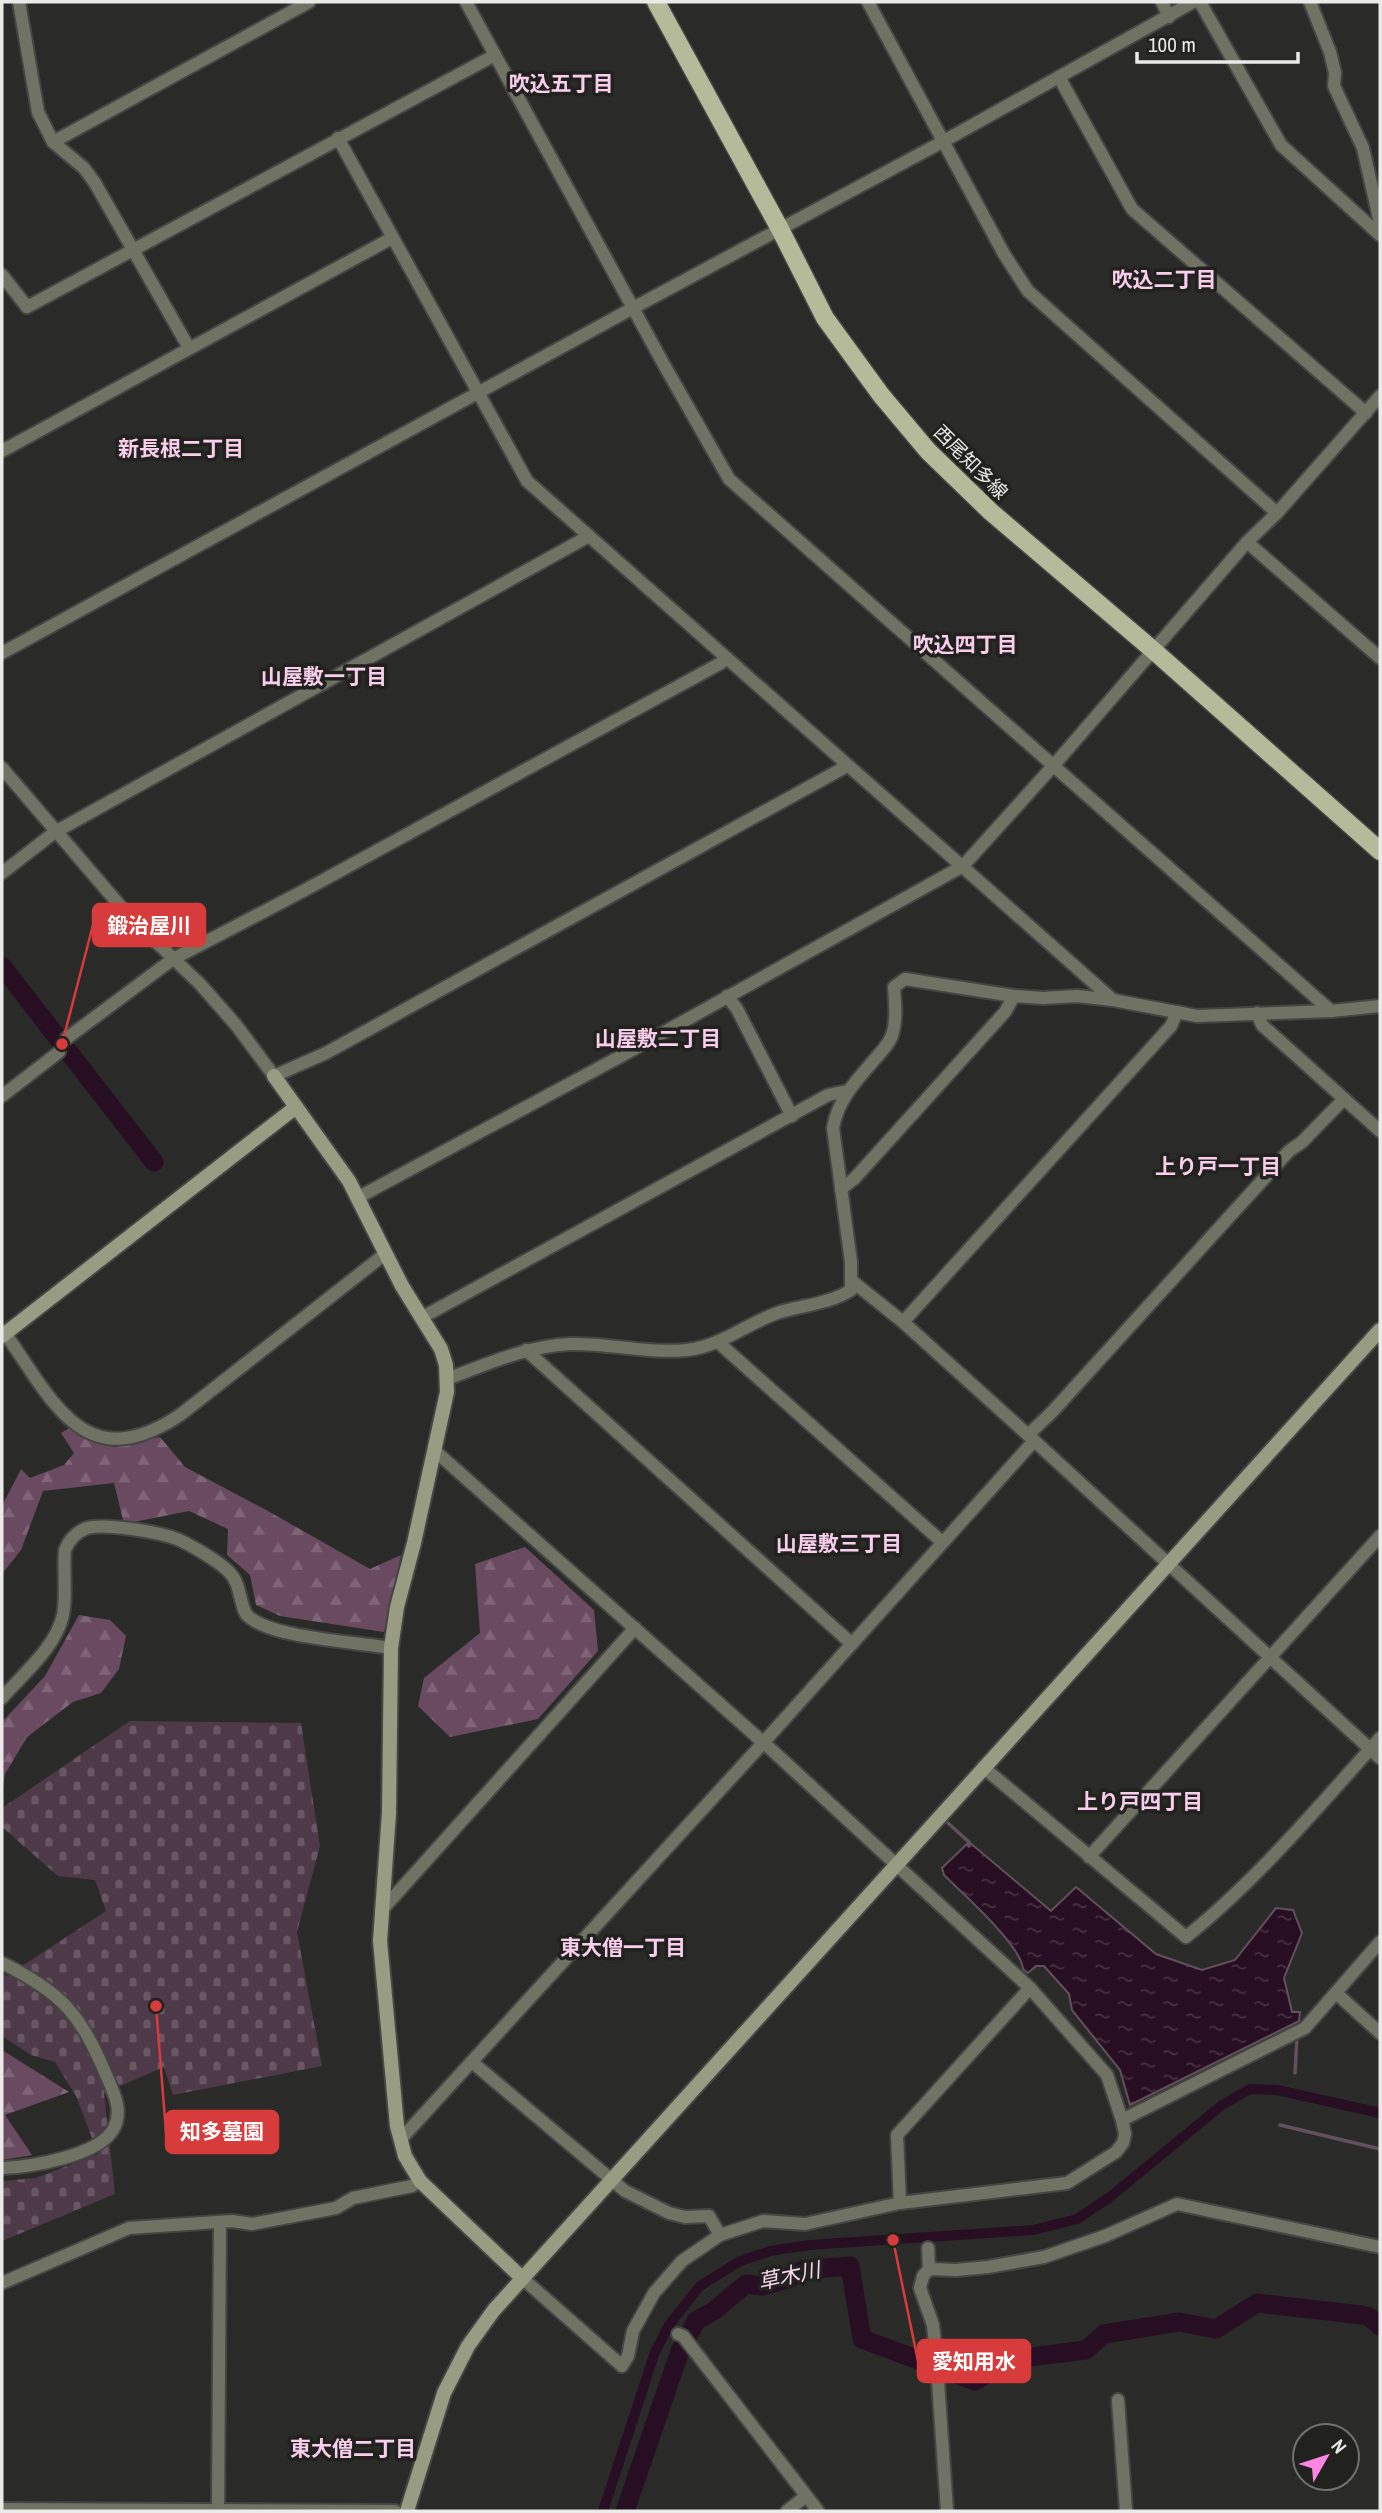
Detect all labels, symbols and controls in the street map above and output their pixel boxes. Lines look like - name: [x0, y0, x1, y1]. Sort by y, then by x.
- scale bar: [1137, 21, 1298, 65]
- text: 100 m: [1148, 30, 1196, 59]
- district label: 吹込五丁目: [509, 69, 614, 98]
- district label: 吹込二丁目: [1112, 265, 1217, 294]
- street label: 西尾知多線: [928, 419, 1014, 505]
- district label: 新長根二丁目: [118, 434, 244, 463]
- district label: 吹込四丁目: [913, 630, 1018, 659]
- district label: 山屋敷一丁目: [261, 662, 387, 691]
- callout: 鍛治屋川: [93, 904, 205, 946]
- text: 鍛治屋川: [107, 911, 191, 940]
- district label: 山屋敷二丁目: [595, 1024, 721, 1053]
- district label: 上り戸一丁目: [1155, 1152, 1281, 1181]
- district label: 山屋敷三丁目: [776, 1529, 902, 1558]
- district label: 上り戸四丁目: [1077, 1787, 1203, 1816]
- district label: 東大僧一丁目: [560, 1933, 686, 1962]
- callout: 知多墓園: [166, 2111, 278, 2153]
- text: 知多墓園: [180, 2117, 264, 2146]
- water label: 草木川: [755, 2254, 825, 2296]
- callout: 愛知用水: [918, 2340, 1030, 2382]
- text: 愛知用水: [932, 2347, 1016, 2376]
- north arrow: [1291, 2422, 1361, 2492]
- district label: 東大僧二丁目: [290, 2434, 416, 2463]
- text: N: [1326, 2434, 1353, 2459]

